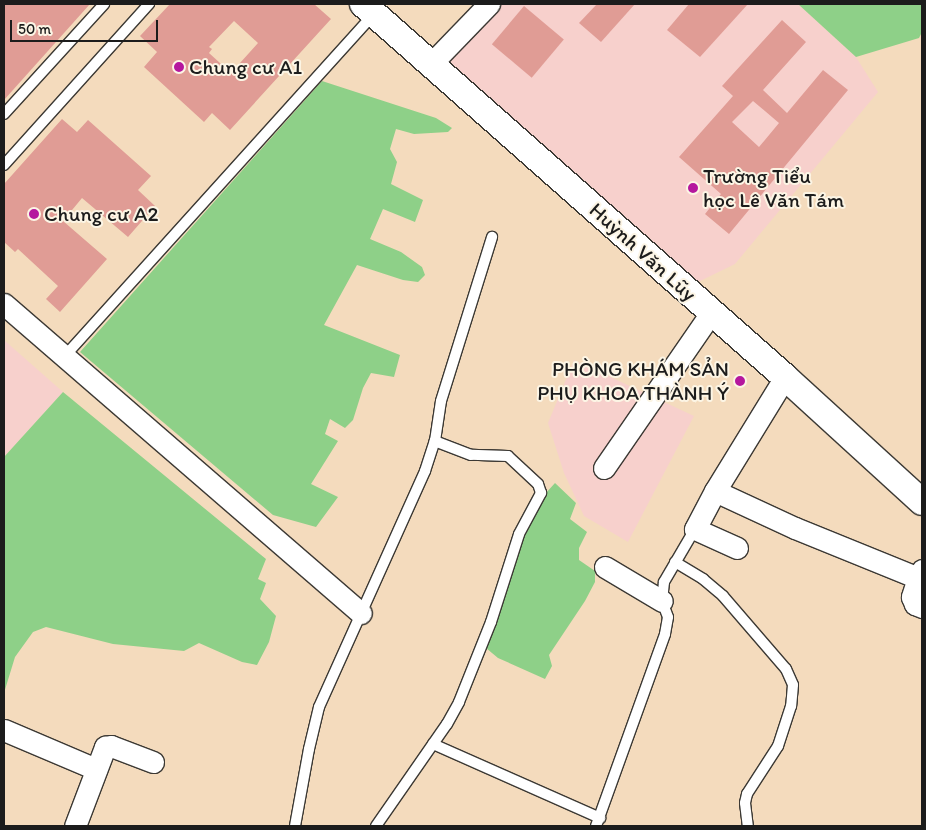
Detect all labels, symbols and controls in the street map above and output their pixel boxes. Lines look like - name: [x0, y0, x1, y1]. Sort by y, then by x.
- scale bar: [12, 10, 160, 42]
- text: 50 m: [18, 20, 51, 38]
- place label: Chung cư A1: [189, 54, 302, 80]
- marker: Chung cư A1: [173, 61, 185, 73]
- place label: Trường Tiểu học Lê Văn Tám: [703, 163, 842, 213]
- marker: Trường Tiểu học Lê Văn Tám: [687, 182, 699, 194]
- street label: Huỳnh Văn Lũy: [585, 198, 701, 306]
- place label: Chung cư A2: [44, 201, 159, 227]
- marker: Chung cư A2: [28, 208, 40, 220]
- place label: PHÒNG KHÁM SẢN PHỤ KHOA THÀNH Ý: [537, 356, 729, 406]
- marker: PHÒNG KHÁM SẢN PHỤ KHOA THÀNH Ý: [733, 374, 747, 388]

